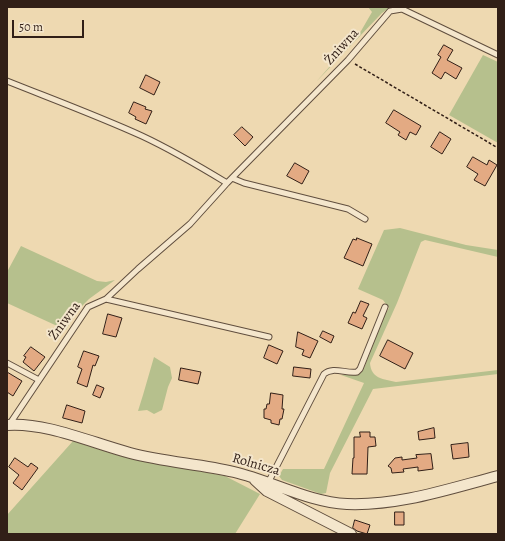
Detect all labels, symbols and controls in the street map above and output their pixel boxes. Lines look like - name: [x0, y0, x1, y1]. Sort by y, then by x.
- scale bar: [14, 12, 86, 38]
- text: 50 m: [19, 19, 43, 35]
- street label: Żniwna: [321, 25, 363, 69]
- street label: Żniwna: [45, 298, 85, 344]
- street label: Rolnicza: [230, 450, 282, 480]

